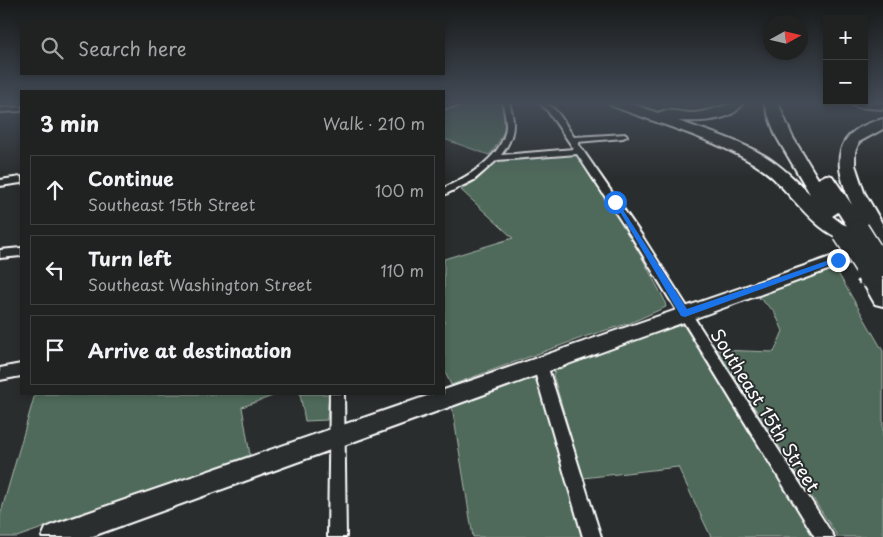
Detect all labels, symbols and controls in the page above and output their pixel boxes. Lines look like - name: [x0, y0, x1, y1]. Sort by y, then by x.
- north arrow: [763, 15, 808, 60]
- map controls: [823, 15, 868, 105]
- button: +: [823, 15, 868, 60]
- search box: [20, 20, 445, 75]
- icon: search: [38, 34, 66, 62]
- text: Search here: [78, 34, 187, 62]
- button: −: [823, 60, 868, 105]
- text: 3 min: [40, 107, 99, 139]
- text: Walk · 210 m: [323, 111, 425, 135]
- text: Continue: [88, 164, 174, 192]
- icon: ahead: [41, 176, 69, 204]
- text: 100 m: [375, 178, 424, 202]
- route start: [604, 191, 627, 214]
- text: Southeast 15th Street: [88, 192, 255, 216]
- text: Turn left: [88, 244, 172, 272]
- route end: [827, 249, 850, 272]
- icon: left: [41, 256, 69, 284]
- text: 110 m: [381, 258, 424, 282]
- text: Southeast Washington Street: [88, 272, 312, 296]
- street label: Southeast 15th Street: [705, 323, 827, 497]
- icon: arrive: [41, 336, 69, 364]
- text: Arrive at destination: [88, 336, 292, 364]

